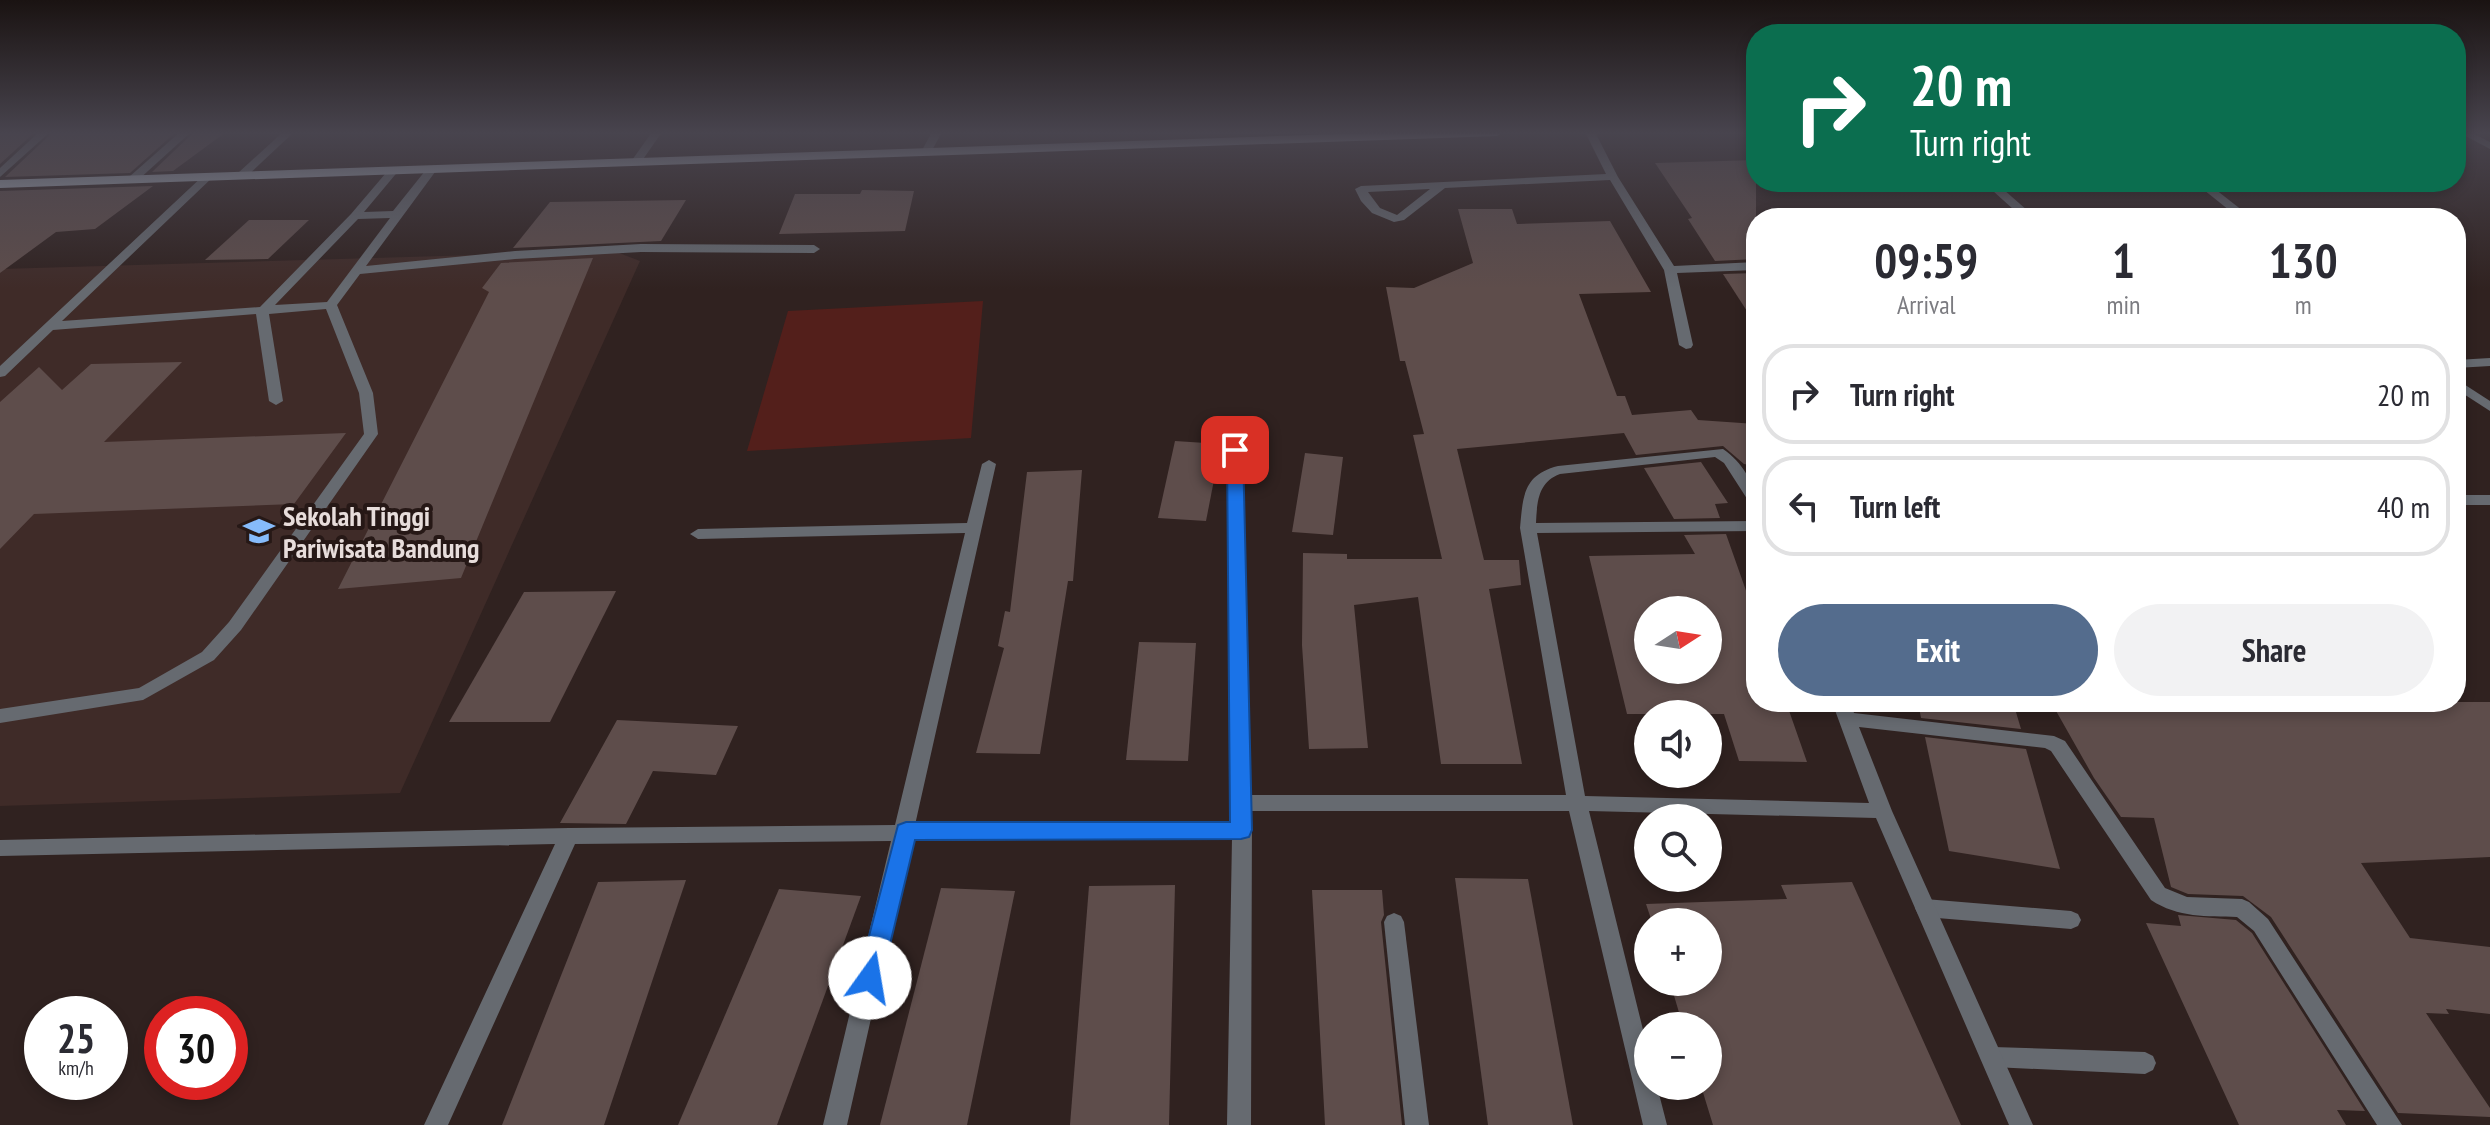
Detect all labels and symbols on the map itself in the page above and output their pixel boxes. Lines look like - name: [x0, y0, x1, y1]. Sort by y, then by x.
- pin: [1201, 416, 1269, 484]
- place label: Sekolah Tinggi Pariwisata Bandung: [283, 497, 479, 566]
- school or university icon: Sekolah Tinggi Pariwisata Bandung: [242, 514, 276, 548]
- north arrow: [1634, 596, 1722, 684]
- position arrow: [828, 936, 912, 1020]
- speed limit sign: 30: [144, 996, 248, 1100]

